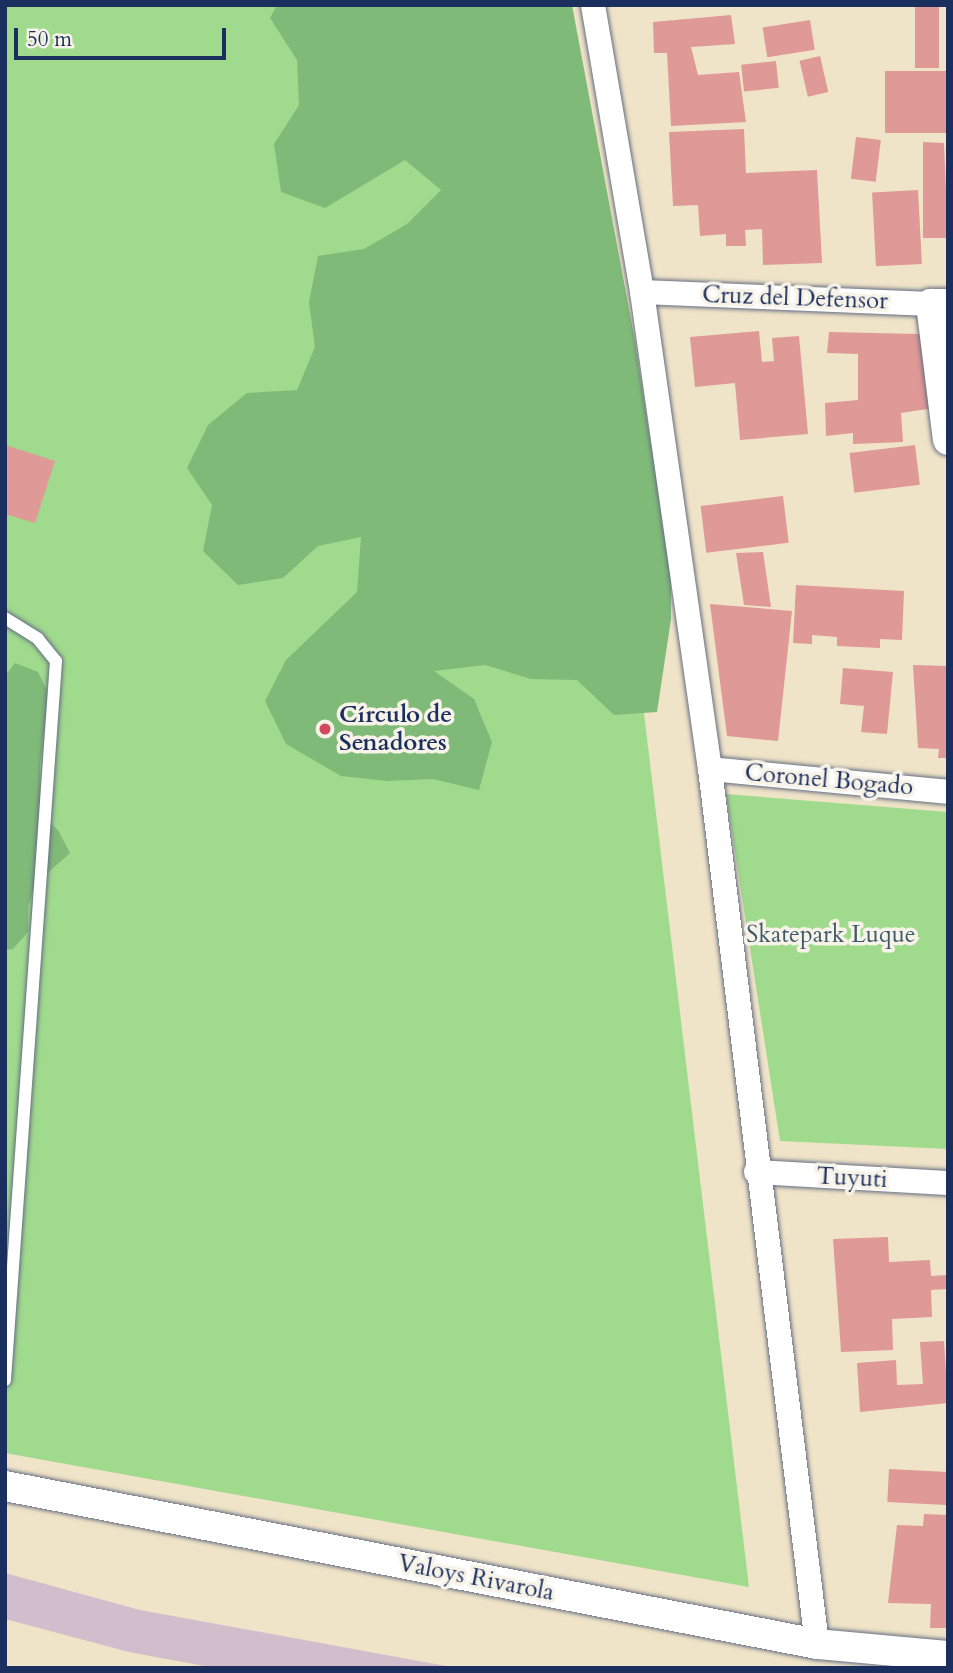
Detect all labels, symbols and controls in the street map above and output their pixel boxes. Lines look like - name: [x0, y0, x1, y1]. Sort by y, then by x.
- scale bar: [18, 14, 229, 58]
- text: 50 m: [27, 25, 72, 54]
- street label: Cruz del Defensor: [702, 280, 888, 316]
- place label: Círculo de Senadores: [339, 701, 452, 757]
- marker: Círculo de Senadores: [317, 721, 333, 737]
- street label: Coronel Bogado: [744, 758, 914, 802]
- park label: Skatepark Luque: [746, 921, 916, 949]
- street label: Tuyuti: [816, 1162, 888, 1194]
- street label: Valoys Rivarola: [396, 1549, 556, 1607]

